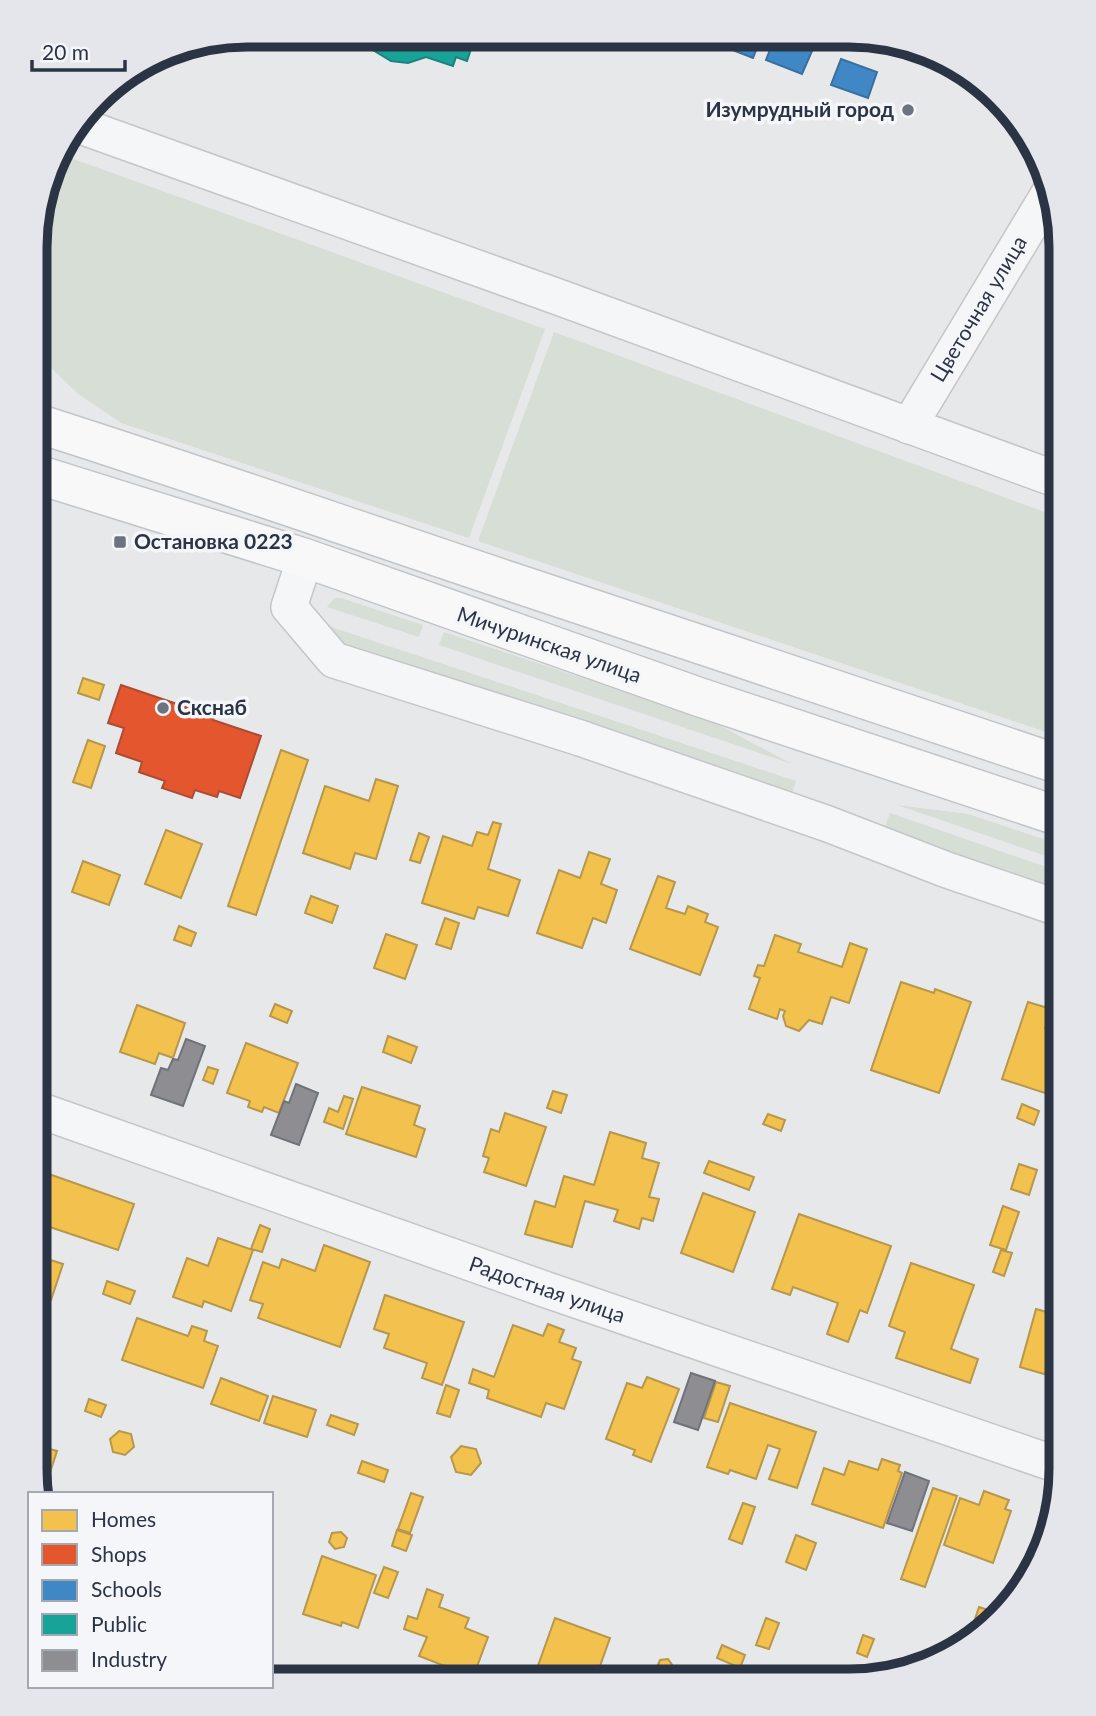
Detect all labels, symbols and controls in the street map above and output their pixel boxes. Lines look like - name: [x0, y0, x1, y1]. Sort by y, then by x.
- scale bar: [32, 28, 124, 72]
- text: 20 m: [42, 39, 89, 64]
- place label: Изумрудный город: [705, 96, 894, 121]
- marker: Изумрудный город: [900, 102, 916, 118]
- street label: Цветочная улица: [924, 231, 1031, 386]
- place label: Остановка 0223: [134, 528, 293, 553]
- marker: Остановка 0223: [112, 534, 128, 550]
- street label: Мичуринская улица: [454, 600, 645, 687]
- place label: Скснаб: [177, 694, 247, 719]
- marker: Скснаб: [155, 700, 171, 716]
- street label: Радостная улица: [466, 1250, 629, 1327]
- legend: [28, 1492, 273, 1688]
- text: Homes: [91, 1506, 156, 1531]
- text: Shops: [91, 1541, 147, 1566]
- text: Schools: [91, 1576, 162, 1601]
- text: Public: [91, 1611, 147, 1636]
- text: Industry: [91, 1646, 167, 1671]

